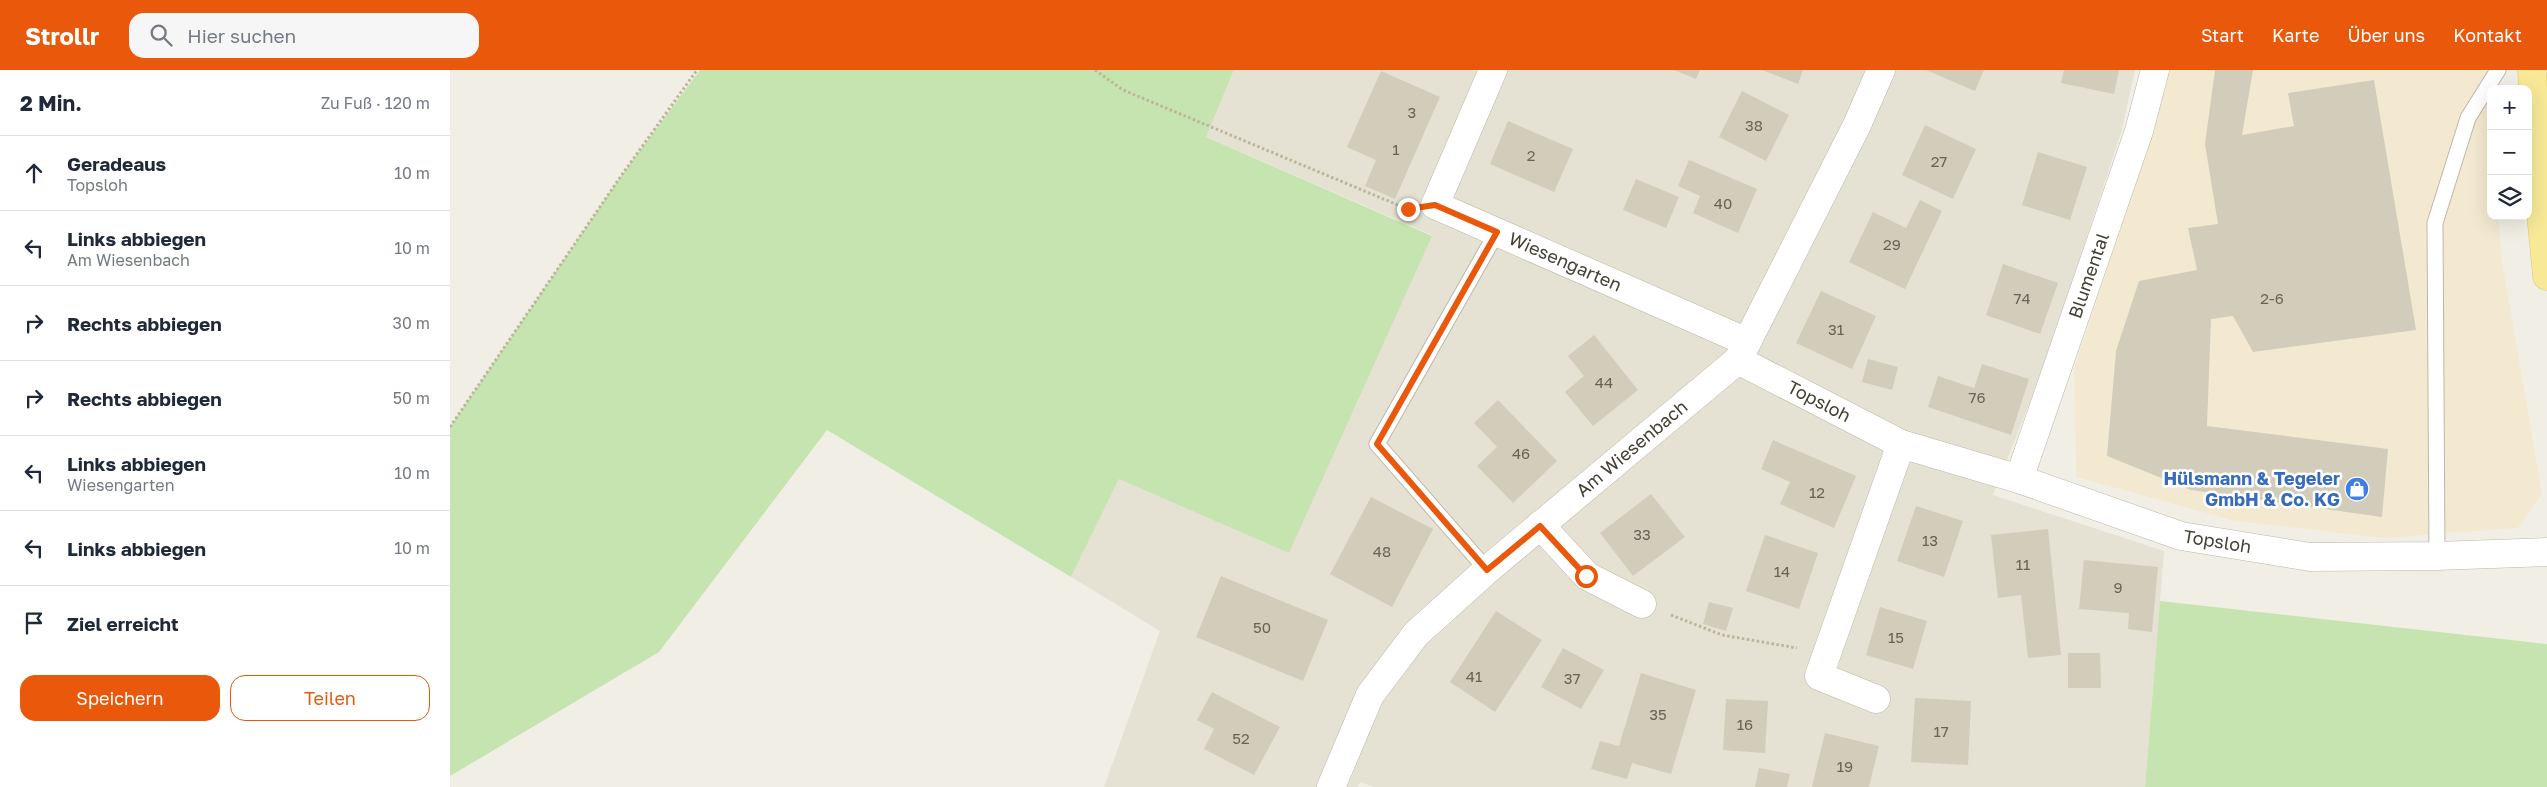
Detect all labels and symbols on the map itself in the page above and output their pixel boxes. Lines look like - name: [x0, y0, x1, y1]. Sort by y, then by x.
- house number: 3: [1408, 103, 1416, 121]
- house number: 38: [1745, 116, 1763, 134]
- house number: 1: [1392, 140, 1400, 158]
- house number: 2: [1527, 146, 1535, 164]
- house number: 27: [1931, 152, 1947, 170]
- house number: 40: [1714, 194, 1732, 212]
- route end: [1397, 198, 1420, 221]
- street label: Wiesengarten: [1506, 227, 1625, 296]
- street label: Blumental: [2063, 229, 2113, 321]
- house number: 29: [1883, 235, 1901, 253]
- house number: 74: [2013, 289, 2031, 307]
- house number: 2-6: [2260, 289, 2284, 307]
- house number: 31: [1828, 320, 1844, 338]
- house number: 44: [1595, 373, 1613, 391]
- street label: Topsloh: [1784, 375, 1855, 426]
- house number: 76: [1968, 388, 1986, 406]
- street label: Am Wiesenbach: [1571, 395, 1691, 501]
- house number: 46: [1512, 444, 1530, 462]
- place label: Hülsmann & Tegeler GmbH & Co. KG: [2164, 467, 2340, 510]
- shop icon: Hülsmann & Tegeler GmbH & Co. KG: [2344, 476, 2370, 502]
- house number: 12: [1809, 483, 1825, 501]
- house number: 33: [1633, 525, 1651, 543]
- street label: Topsloh: [2182, 525, 2253, 557]
- house number: 13: [1922, 531, 1938, 549]
- house number: 48: [1373, 542, 1391, 560]
- house number: 11: [2016, 555, 2030, 573]
- house number: 14: [1774, 562, 1790, 580]
- route start: [1575, 565, 1598, 588]
- house number: 9: [2113, 578, 2123, 596]
- house number: 50: [1253, 618, 1271, 636]
- house number: 15: [1888, 628, 1904, 646]
- house number: 41: [1466, 667, 1482, 685]
- house number: 37: [1564, 669, 1580, 687]
- house number: 35: [1649, 705, 1667, 723]
- house number: 16: [1737, 715, 1753, 733]
- house number: 17: [1933, 722, 1949, 740]
- house number: 52: [1232, 729, 1250, 747]
- house number: 19: [1837, 757, 1853, 775]

